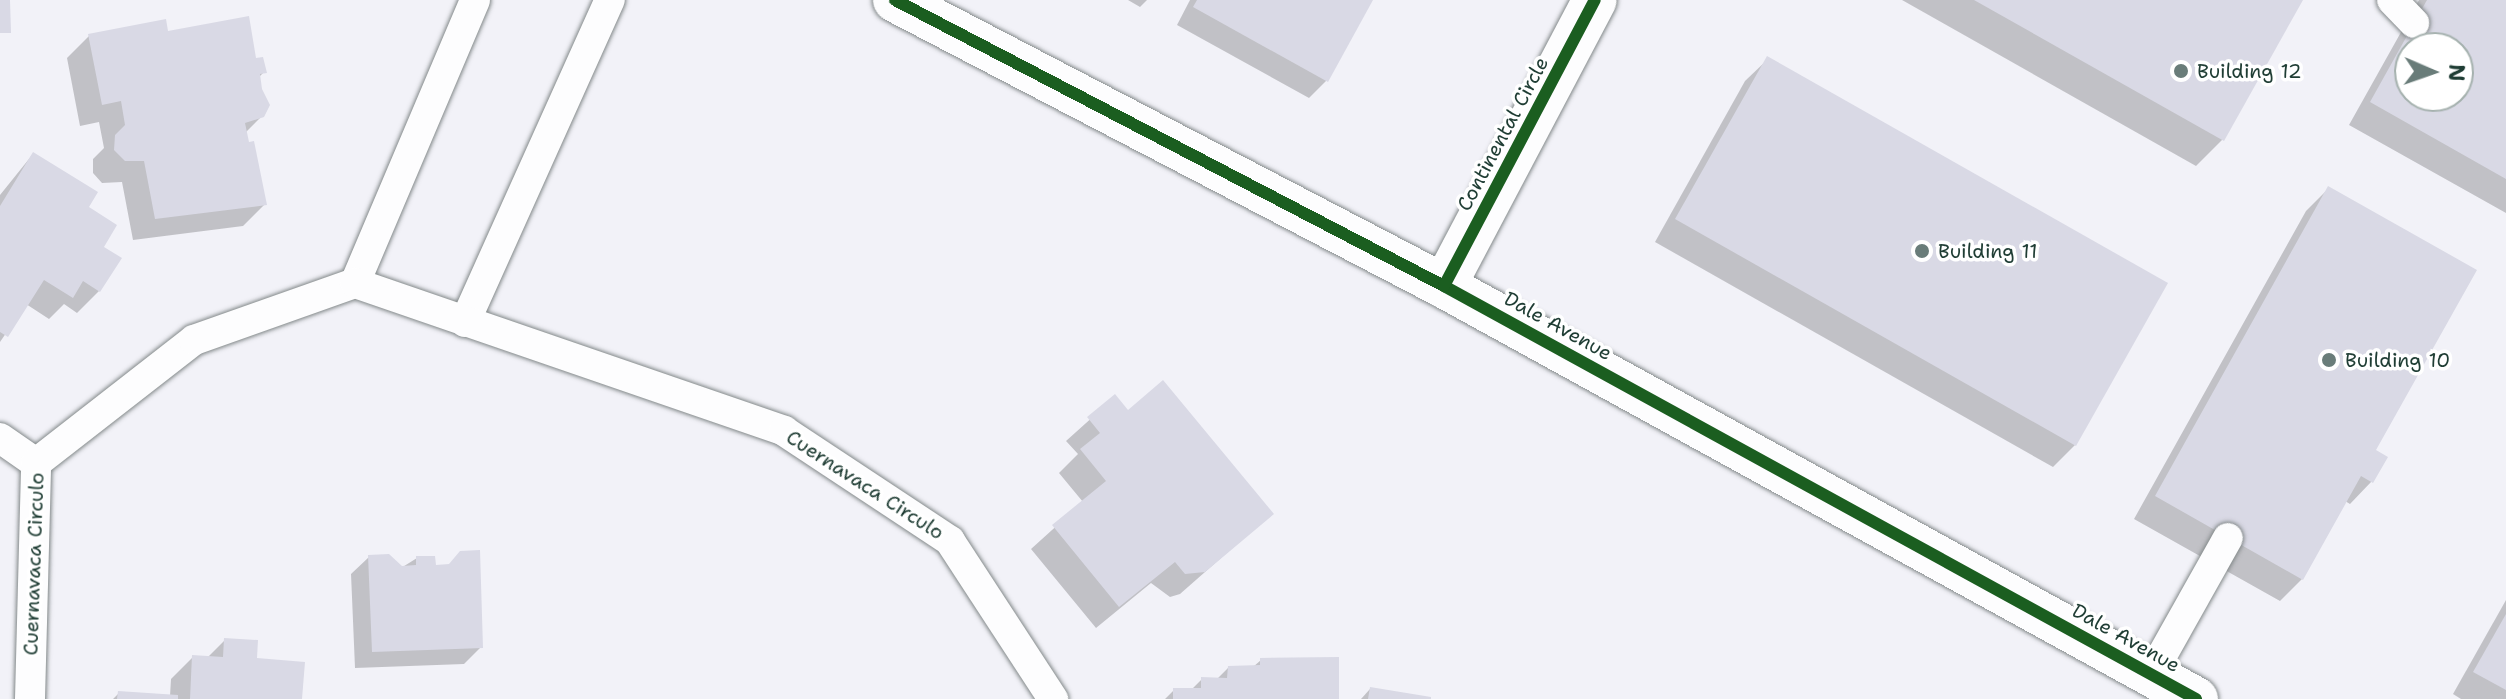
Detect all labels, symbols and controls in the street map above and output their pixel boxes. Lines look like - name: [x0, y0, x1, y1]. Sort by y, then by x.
- north arrow: [2394, 32, 2474, 112]
- street label: Continental Circle: [1452, 53, 1554, 215]
- place label: Building 12: [2197, 59, 2302, 83]
- marker: Building 12: [2172, 62, 2190, 80]
- text: N: [2442, 64, 2471, 82]
- place label: Building 11: [1938, 239, 2037, 263]
- marker: Building 11: [1913, 242, 1931, 260]
- street label: Dale Avenue: [1500, 286, 1616, 366]
- place label: Building 10: [2345, 348, 2450, 372]
- marker: Building 10: [2320, 351, 2338, 369]
- street label: Cuernavaca Circulo: [782, 425, 948, 545]
- street label: Cuernavaca Circulo: [19, 472, 49, 656]
- street label: Dale Avenue: [2068, 598, 2184, 678]

